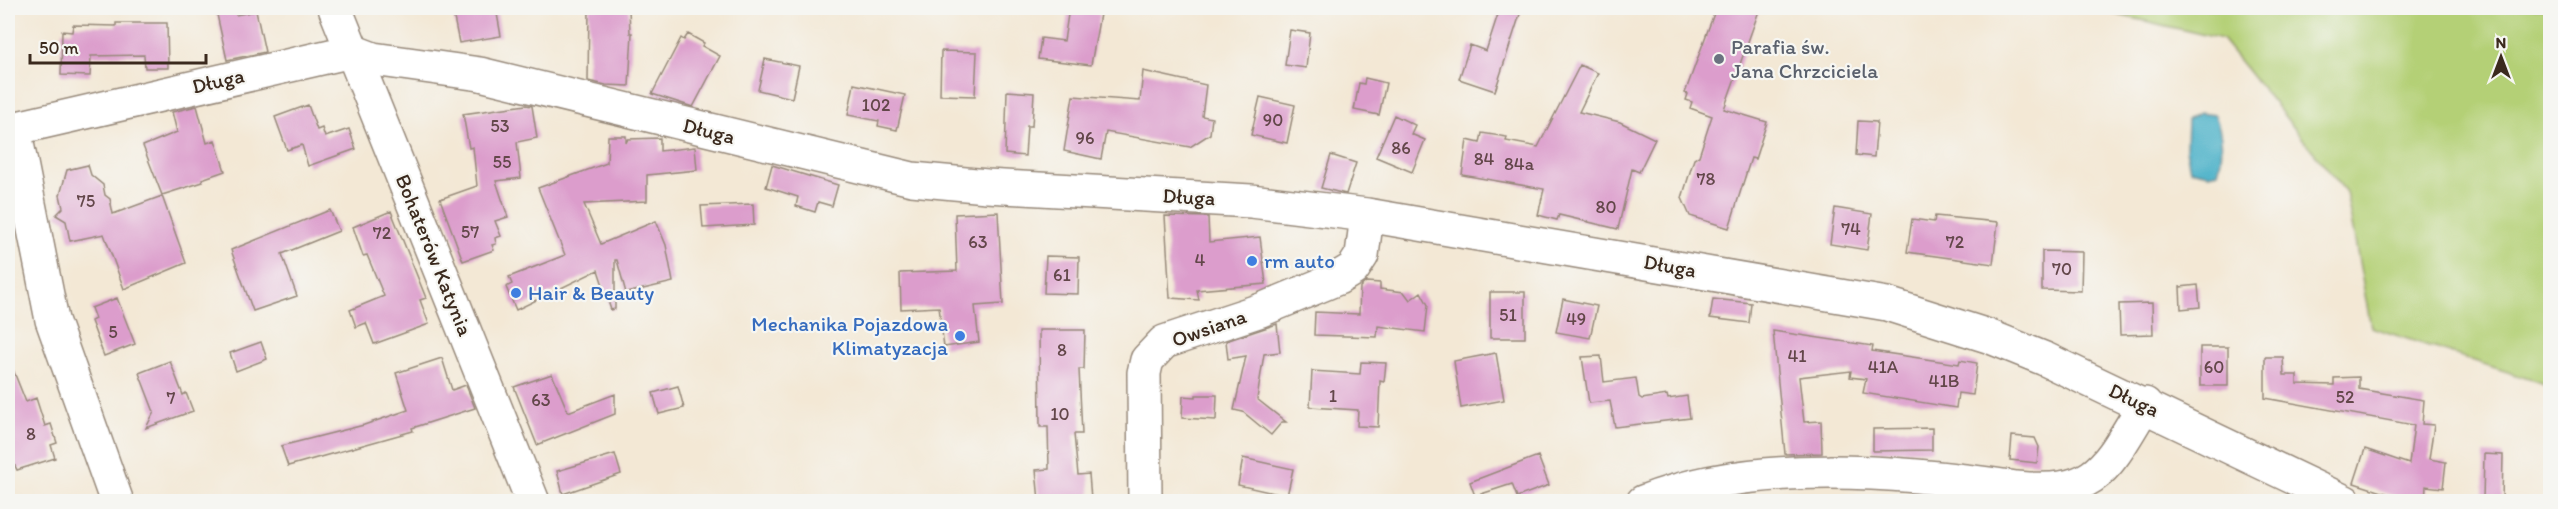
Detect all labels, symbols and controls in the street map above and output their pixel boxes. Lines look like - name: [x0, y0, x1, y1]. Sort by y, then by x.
- scale bar: [30, 27, 206, 65]
- north arrow: [2471, 27, 2531, 87]
- text: N: [2496, 33, 2506, 52]
- place label: Parafia św. Jana Chrzciciela: [1731, 34, 1878, 83]
- text: 50 m: [39, 37, 79, 59]
- marker: Parafia św. Jana Chrzciciela: [1712, 52, 1726, 66]
- street label: Długa: [189, 62, 246, 99]
- house number: 102: [862, 94, 891, 116]
- house number: 90: [1263, 109, 1283, 131]
- street label: Długa: [681, 112, 738, 149]
- house number: 53: [490, 115, 510, 137]
- house number: 96: [1076, 127, 1094, 149]
- house number: 86: [1391, 137, 1411, 159]
- house number: 84: [1474, 148, 1495, 170]
- house number: 55: [493, 151, 511, 173]
- house number: 84a: [1504, 153, 1535, 175]
- house number: 78: [1697, 168, 1716, 190]
- street label: Bohaterów Katynia: [391, 170, 478, 339]
- street label: Długa: [1162, 183, 1216, 210]
- house number: 75: [77, 190, 95, 212]
- house number: 80: [1596, 196, 1616, 218]
- house number: 74: [1841, 218, 1861, 240]
- house number: 57: [461, 221, 479, 243]
- house number: 72: [373, 222, 392, 244]
- house number: 63: [968, 231, 988, 253]
- house number: 72: [1946, 231, 1965, 253]
- place label: rm auto: [1264, 248, 1335, 273]
- house number: 4: [1195, 249, 1206, 271]
- street label: Długa: [1642, 249, 1698, 282]
- marker: rm auto: [1245, 254, 1259, 268]
- house number: 70: [2052, 258, 2072, 280]
- house number: 61: [1053, 264, 1071, 286]
- place label: Hair & Beauty: [528, 280, 654, 305]
- marker: Hair & Beauty: [509, 286, 523, 300]
- street label: Owsiana: [1168, 303, 1250, 352]
- house number: 51: [1499, 304, 1517, 326]
- house number: 49: [1566, 308, 1586, 330]
- place label: Mechanika Pojazdowa Klimatyzacja: [751, 311, 948, 360]
- house number: 5: [108, 321, 118, 343]
- marker: Mechanika Pojazdowa Klimatyzacja: [953, 329, 967, 343]
- house number: 8: [1057, 339, 1067, 361]
- house number: 41: [1787, 345, 1807, 367]
- house number: 41A: [1868, 356, 1899, 378]
- house number: 60: [2204, 356, 2224, 378]
- house number: 41B: [1929, 370, 1959, 392]
- street label: Długa: [2105, 377, 2163, 422]
- house number: 1: [1329, 385, 1337, 407]
- house number: 52: [2336, 386, 2355, 408]
- house number: 7: [167, 387, 176, 409]
- house number: 63: [531, 389, 551, 411]
- house number: 10: [1050, 403, 1070, 425]
- house number: 8: [26, 423, 36, 445]

